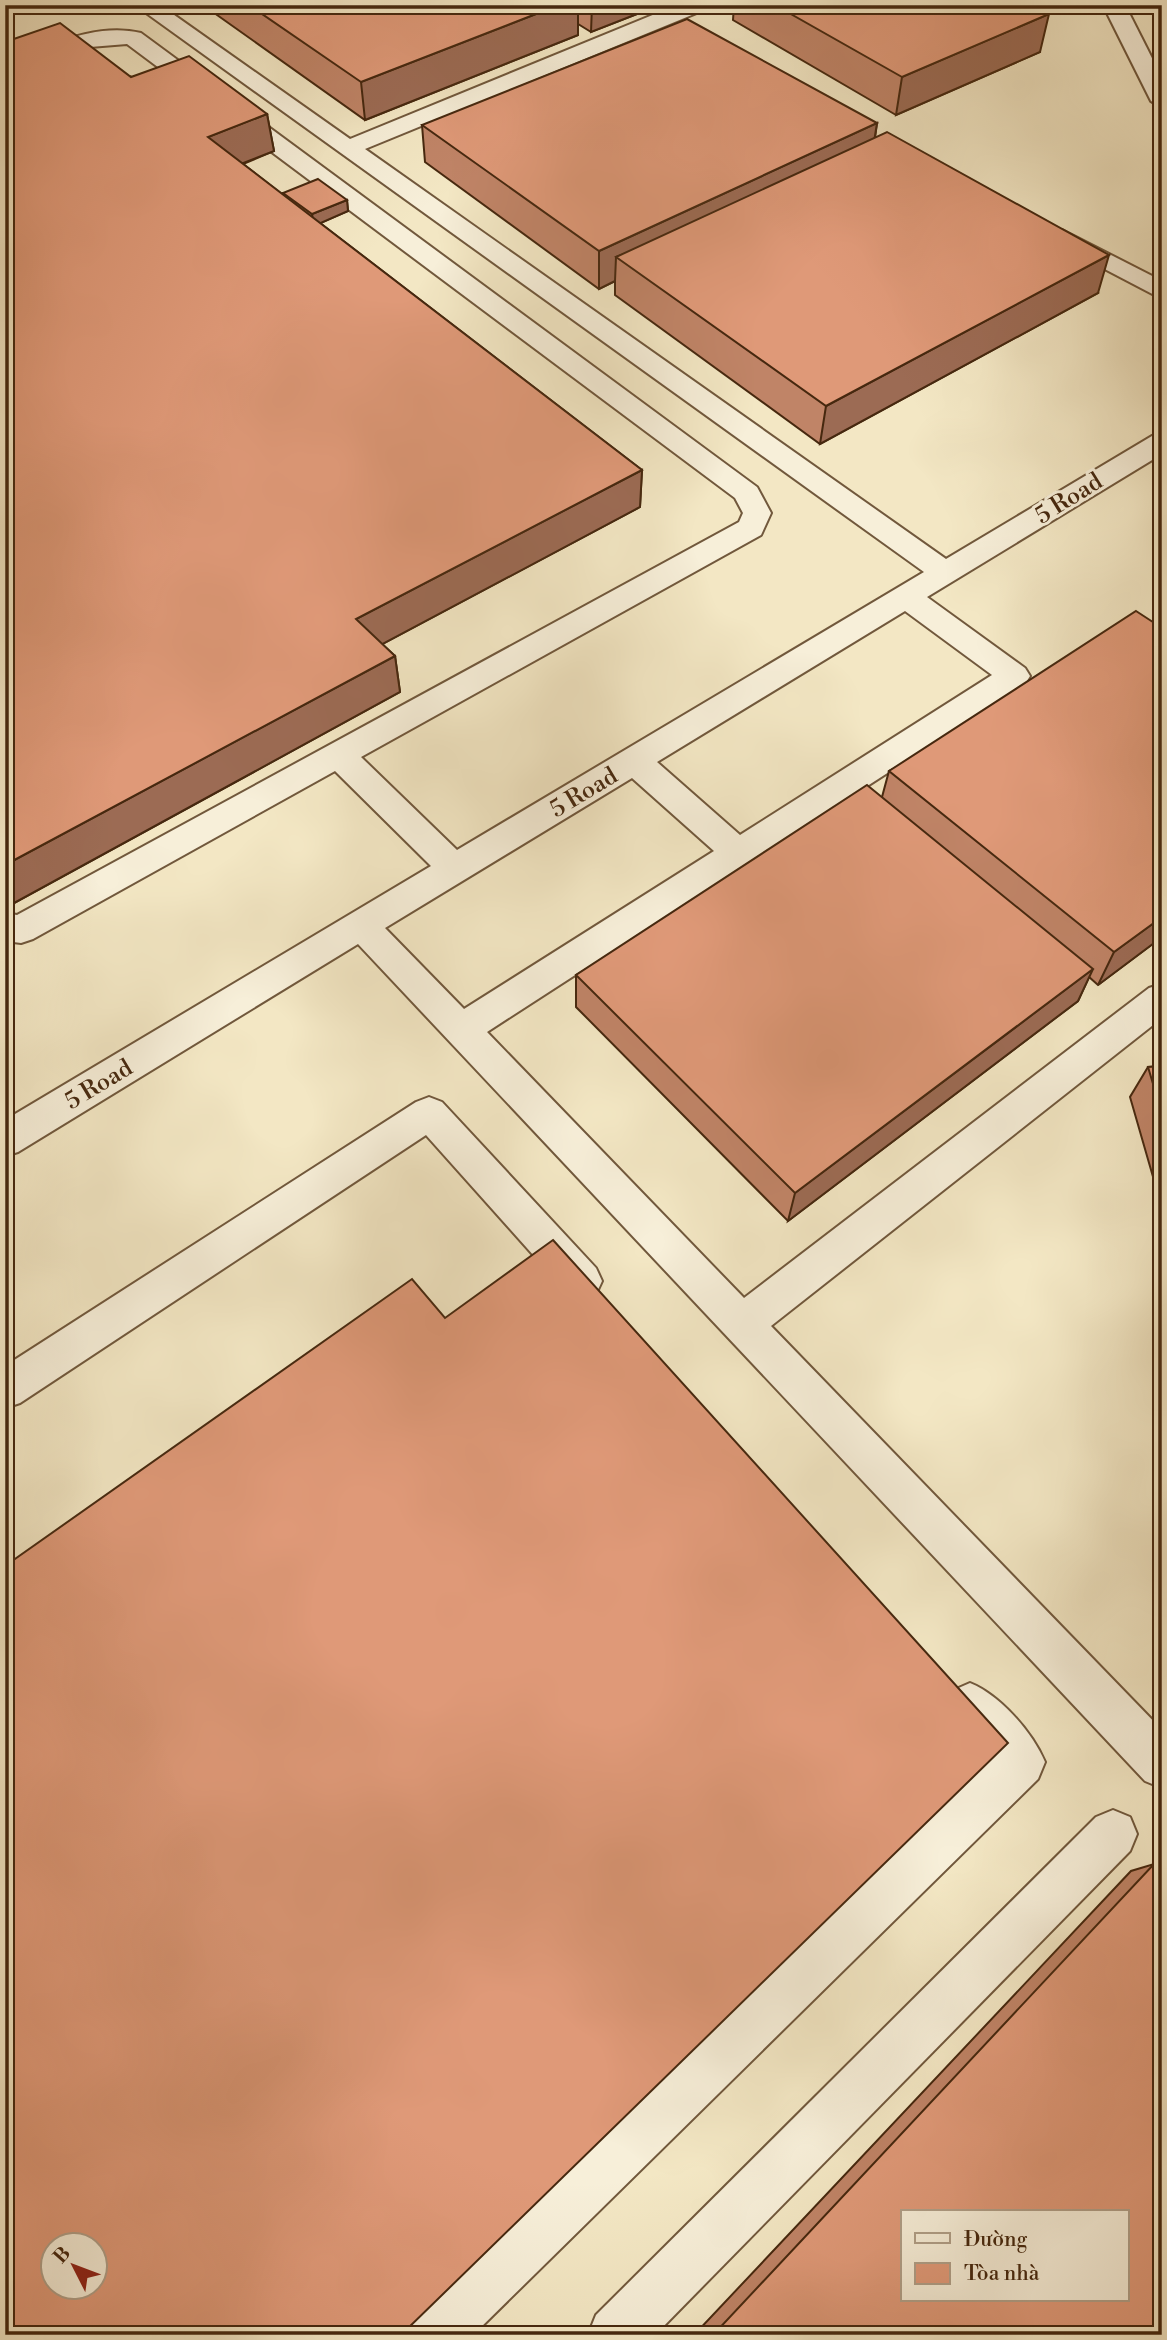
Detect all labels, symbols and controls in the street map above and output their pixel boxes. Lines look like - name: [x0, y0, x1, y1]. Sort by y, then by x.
- street label: 5 Road: [1030, 467, 1109, 531]
- street label: 5 Road: [545, 761, 624, 825]
- street label: 5 Road: [60, 1053, 139, 1117]
- legend: [901, 2210, 1128, 2302]
- text: Đường: [964, 2227, 1028, 2253]
- north arrow: [38, 2232, 108, 2302]
- text: B: [48, 2242, 76, 2269]
- text: Tòa nhà: [964, 2261, 1040, 2287]

